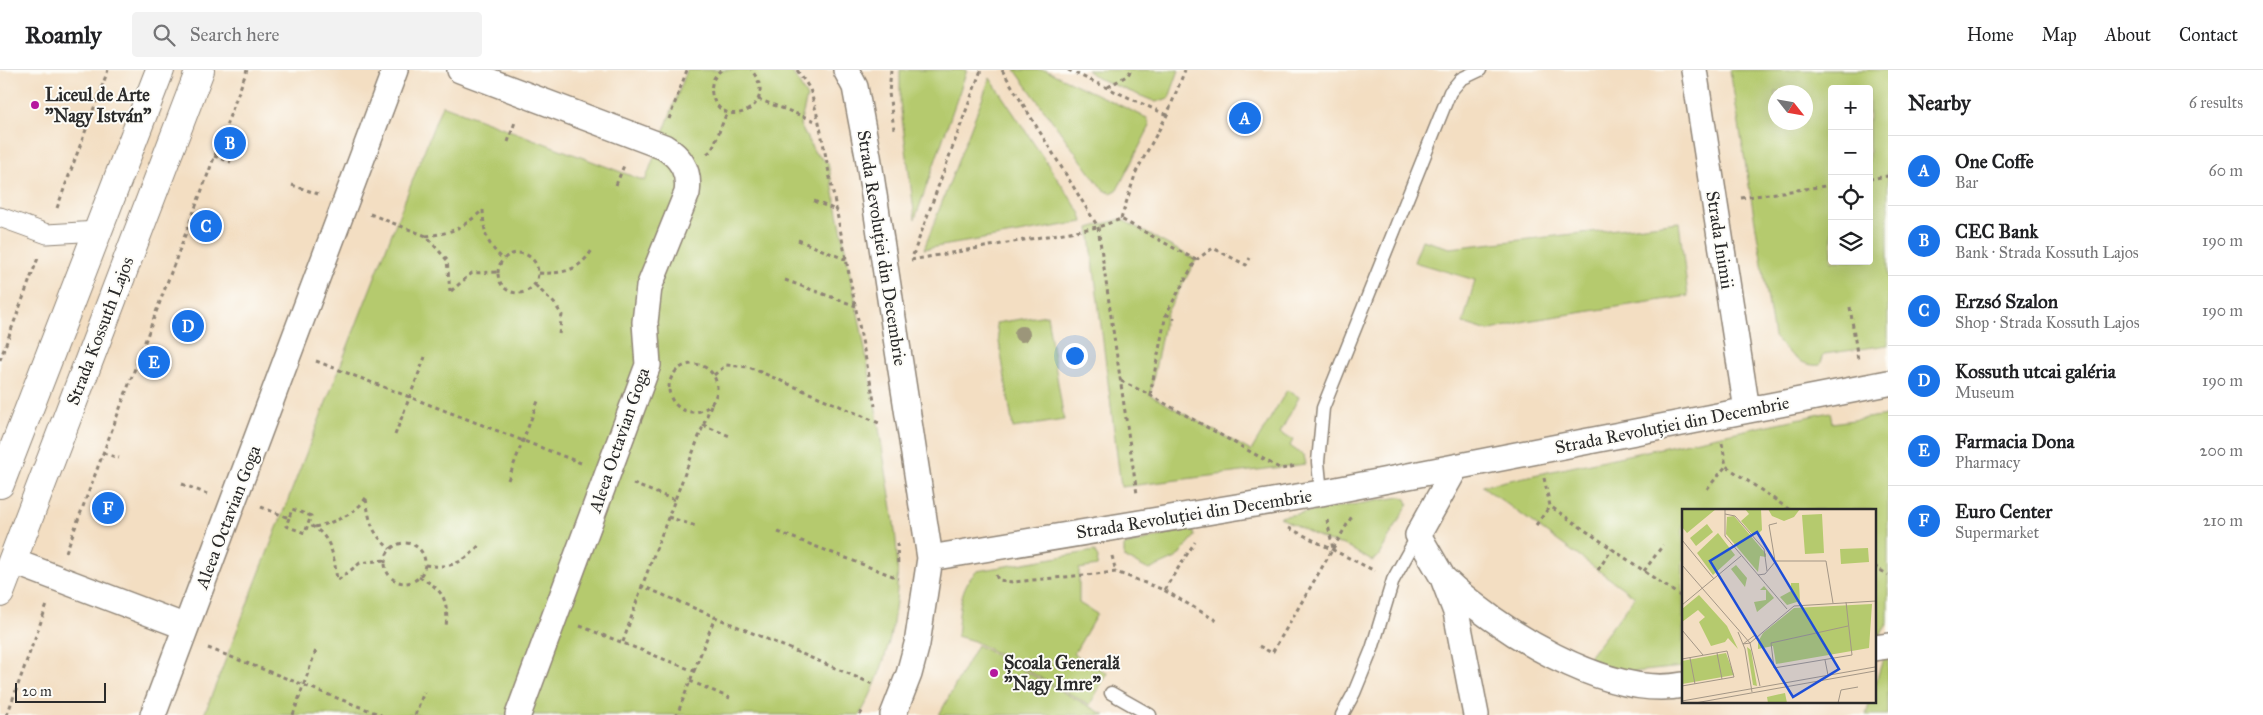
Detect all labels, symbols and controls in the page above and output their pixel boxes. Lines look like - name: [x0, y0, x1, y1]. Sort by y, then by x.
- search box: [132, 12, 482, 57]
- text: Roamly: [25, 20, 102, 50]
- icon: search: [150, 21, 178, 49]
- text: Search here: [190, 23, 280, 46]
- text: Home: [1967, 24, 2014, 46]
- text: Map: [2042, 24, 2077, 46]
- text: About: [2105, 24, 2151, 46]
- text: Contact: [2179, 24, 2238, 46]
- place label: Liceul de Arte "Nagy István": [45, 84, 152, 128]
- north arrow: [1768, 85, 1813, 130]
- map controls: [1828, 85, 1873, 265]
- button: +: [1828, 85, 1873, 130]
- text: Nearby: [1908, 90, 1971, 116]
- text: 6 results: [2189, 93, 2243, 112]
- marker: Liceul de Arte "Nagy István": [29, 99, 41, 111]
- pin: A: [1229, 99, 1261, 137]
- pin: B: [214, 124, 246, 162]
- street label: Strada Revoluției din Decembrie: [852, 129, 912, 367]
- button: −: [1828, 130, 1873, 175]
- text: One Coffe: [1955, 150, 2034, 173]
- text: A: [1919, 161, 1929, 180]
- text: 60 m: [2209, 161, 2243, 180]
- text: Bar: [1955, 173, 1978, 192]
- button: locate: [1828, 175, 1873, 220]
- street label: Strada Inimii: [1701, 189, 1739, 291]
- pin: C: [190, 207, 222, 245]
- button: layers: [1828, 220, 1873, 265]
- text: CEC Bank: [1955, 220, 2038, 243]
- text: B: [1919, 231, 1929, 250]
- text: 190 m: [2202, 231, 2243, 250]
- text: Bank · Strada Kossuth Lajos: [1955, 243, 2139, 262]
- street label: Strada Kossuth Lajos: [62, 254, 138, 408]
- text: Erzsó Szalon: [1955, 290, 2058, 313]
- text: C: [1919, 301, 1929, 320]
- text: 190 m: [2202, 301, 2243, 320]
- pin: D: [172, 307, 204, 345]
- text: Shop · Strada Kossuth Lajos: [1955, 313, 2139, 332]
- pin: E: [138, 343, 170, 381]
- your location: [1062, 343, 1088, 369]
- text: Kossuth utcai galéria: [1955, 360, 2116, 383]
- street label: Aleea Octavian Goga: [584, 364, 655, 517]
- text: D: [1918, 371, 1930, 390]
- text: 190 m: [2202, 371, 2243, 390]
- text: Museum: [1955, 383, 2014, 402]
- street label: Strada Revoluției din Decembrie: [1553, 391, 1791, 459]
- text: Farmacia Dona: [1955, 430, 2074, 453]
- text: E: [1918, 441, 1930, 460]
- text: 200 m: [2200, 441, 2243, 460]
- street label: Aleea Octavian Goga: [190, 442, 267, 593]
- text: Pharmacy: [1955, 453, 2020, 472]
- street label: Strada Revoluției din Decembrie: [1075, 484, 1313, 544]
- pin: F: [92, 489, 124, 527]
- text: Euro Center: [1955, 500, 2052, 523]
- inset map: [1682, 509, 1876, 702]
- text: F: [1919, 511, 1929, 530]
- text: 210 m: [2203, 511, 2243, 530]
- text: Supermarket: [1955, 523, 2039, 542]
- place label: Școala Generală "Nagy Imre": [1004, 652, 1120, 696]
- marker: Școala Generală "Nagy Imre": [988, 667, 1000, 679]
- scale bar: [15, 680, 106, 703]
- text: 20 m: [22, 683, 52, 700]

